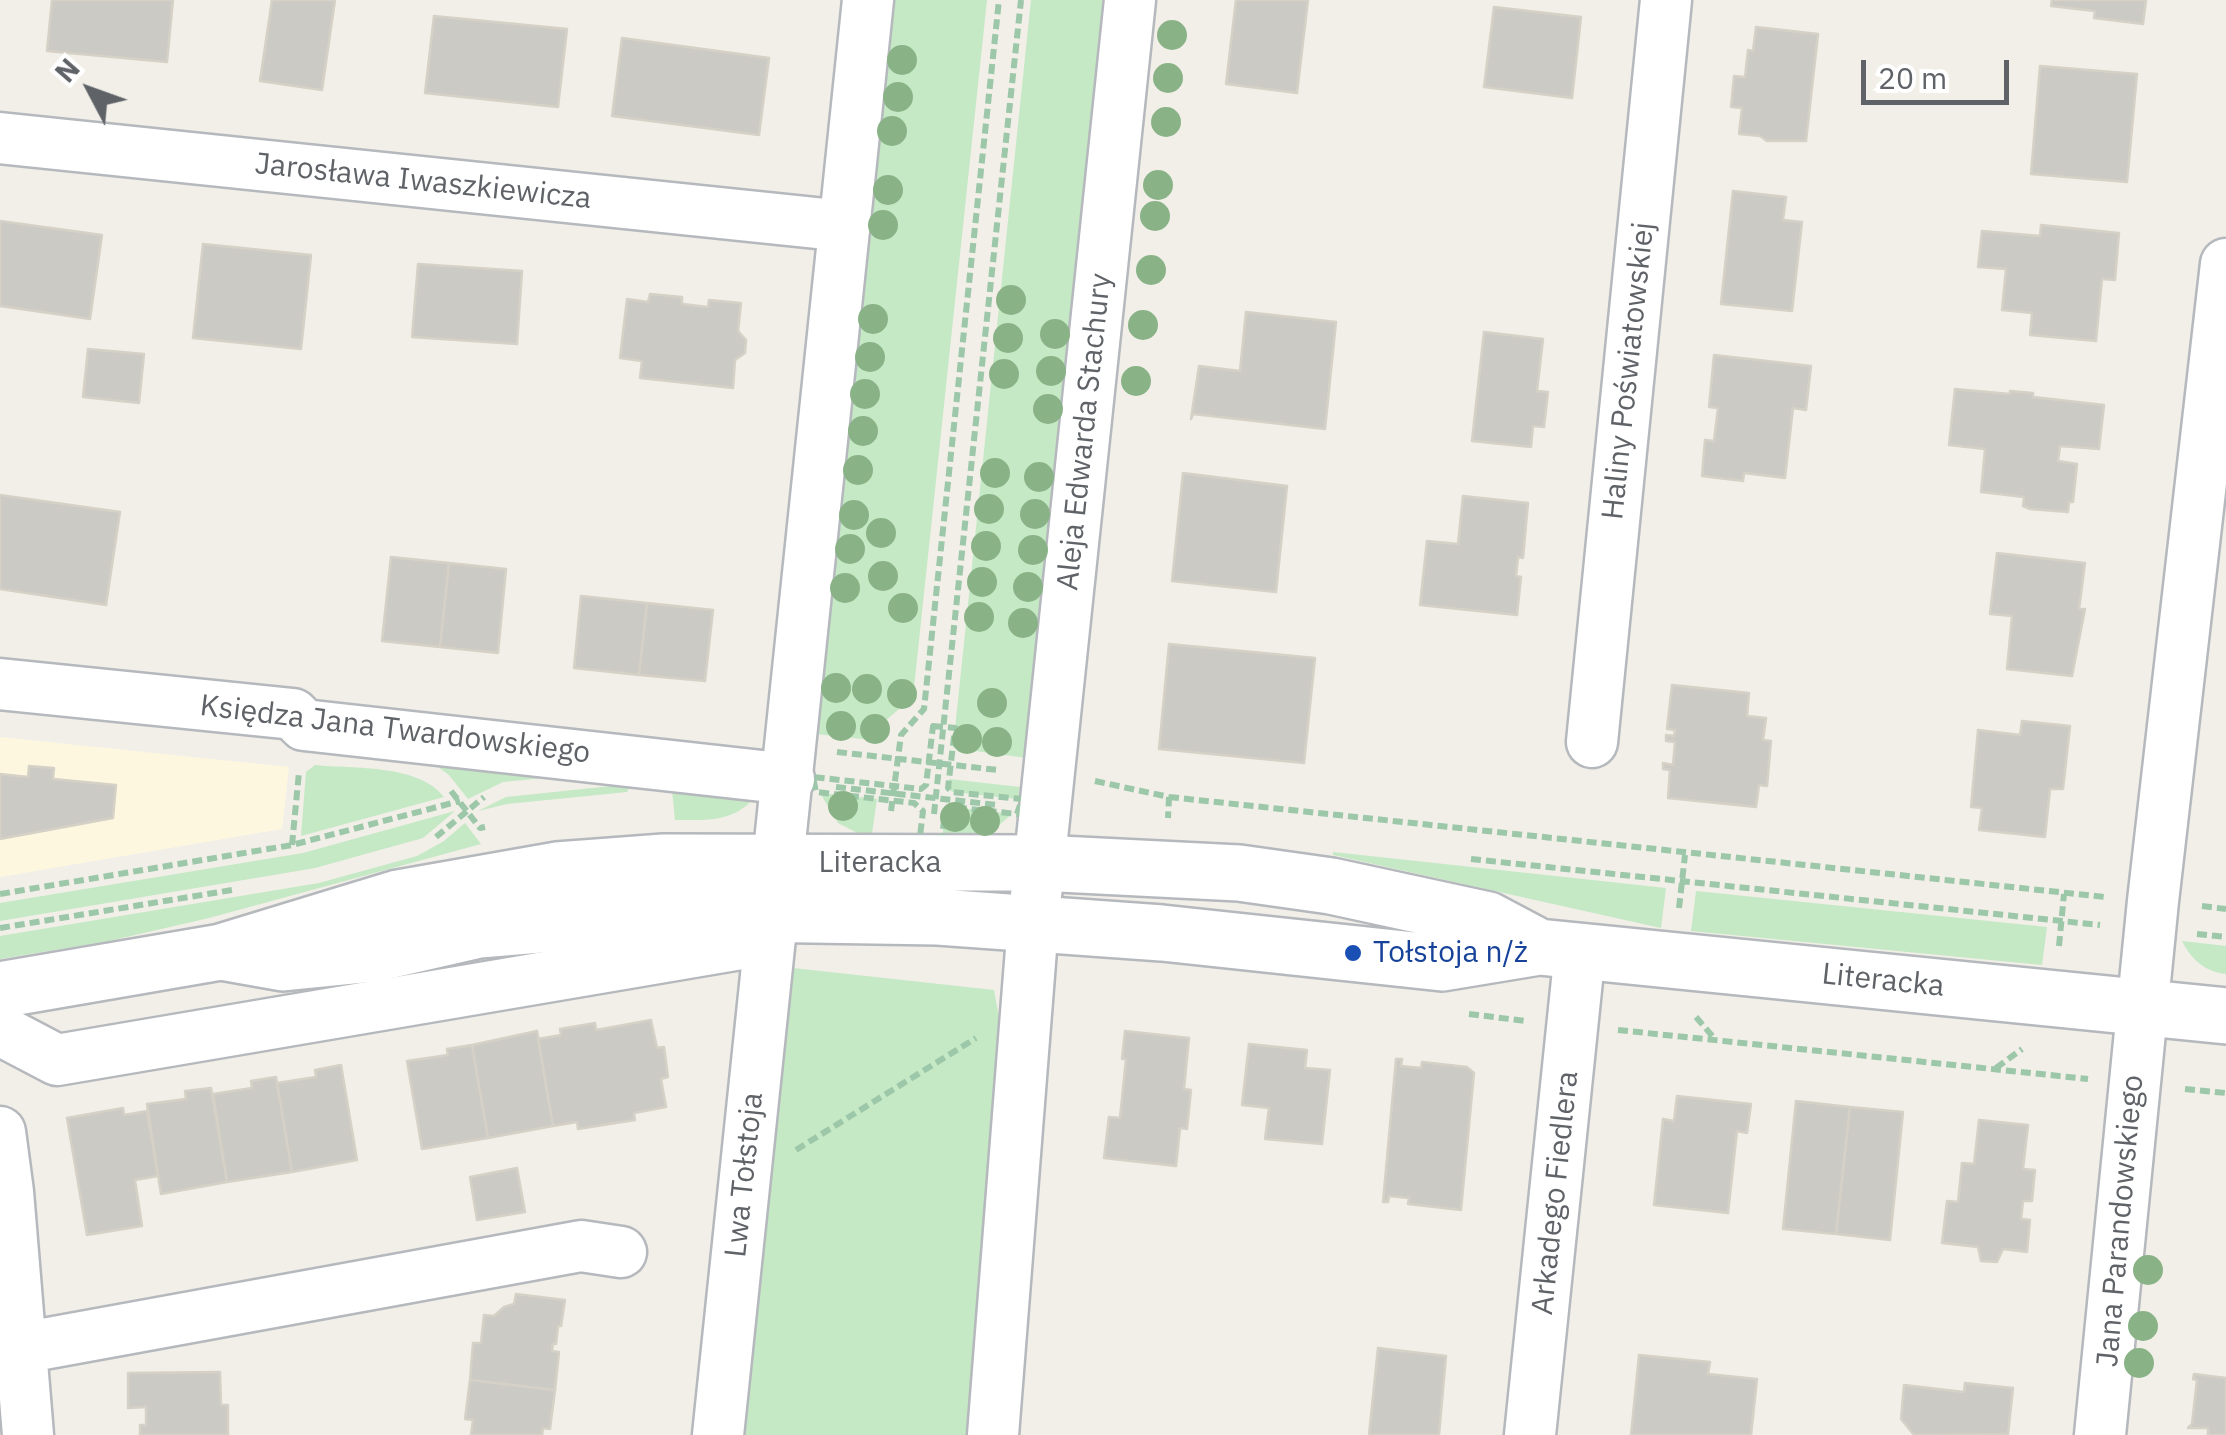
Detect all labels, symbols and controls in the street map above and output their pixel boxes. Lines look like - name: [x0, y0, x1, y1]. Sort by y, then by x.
- north arrow: [40, 40, 140, 140]
- scale bar: [1866, 40, 2014, 102]
- text: N: [46, 50, 88, 90]
- text: 20 m: [1878, 58, 1947, 97]
- street label: Jarosława Iwaszkiewicza: [253, 146, 593, 218]
- street label: Haliny Poświatowskiej: [1595, 220, 1663, 522]
- street label: Aleja Edwarda Stachury: [1050, 272, 1120, 592]
- street label: Księdza Jana Twardowskiego: [198, 688, 592, 772]
- street label: Literacka: [818, 845, 942, 881]
- place label: Tołstoja n/ż: [1373, 935, 1528, 971]
- marker: Tołstoja n/ż: [1342, 942, 1364, 964]
- street label: Literacka: [1820, 957, 1946, 1005]
- street label: Arkadego Fiedlera: [1525, 1069, 1587, 1317]
- street label: Jana Parandowskiego: [2090, 1073, 2152, 1369]
- street label: Lwa Tołstoja: [718, 1091, 772, 1259]

